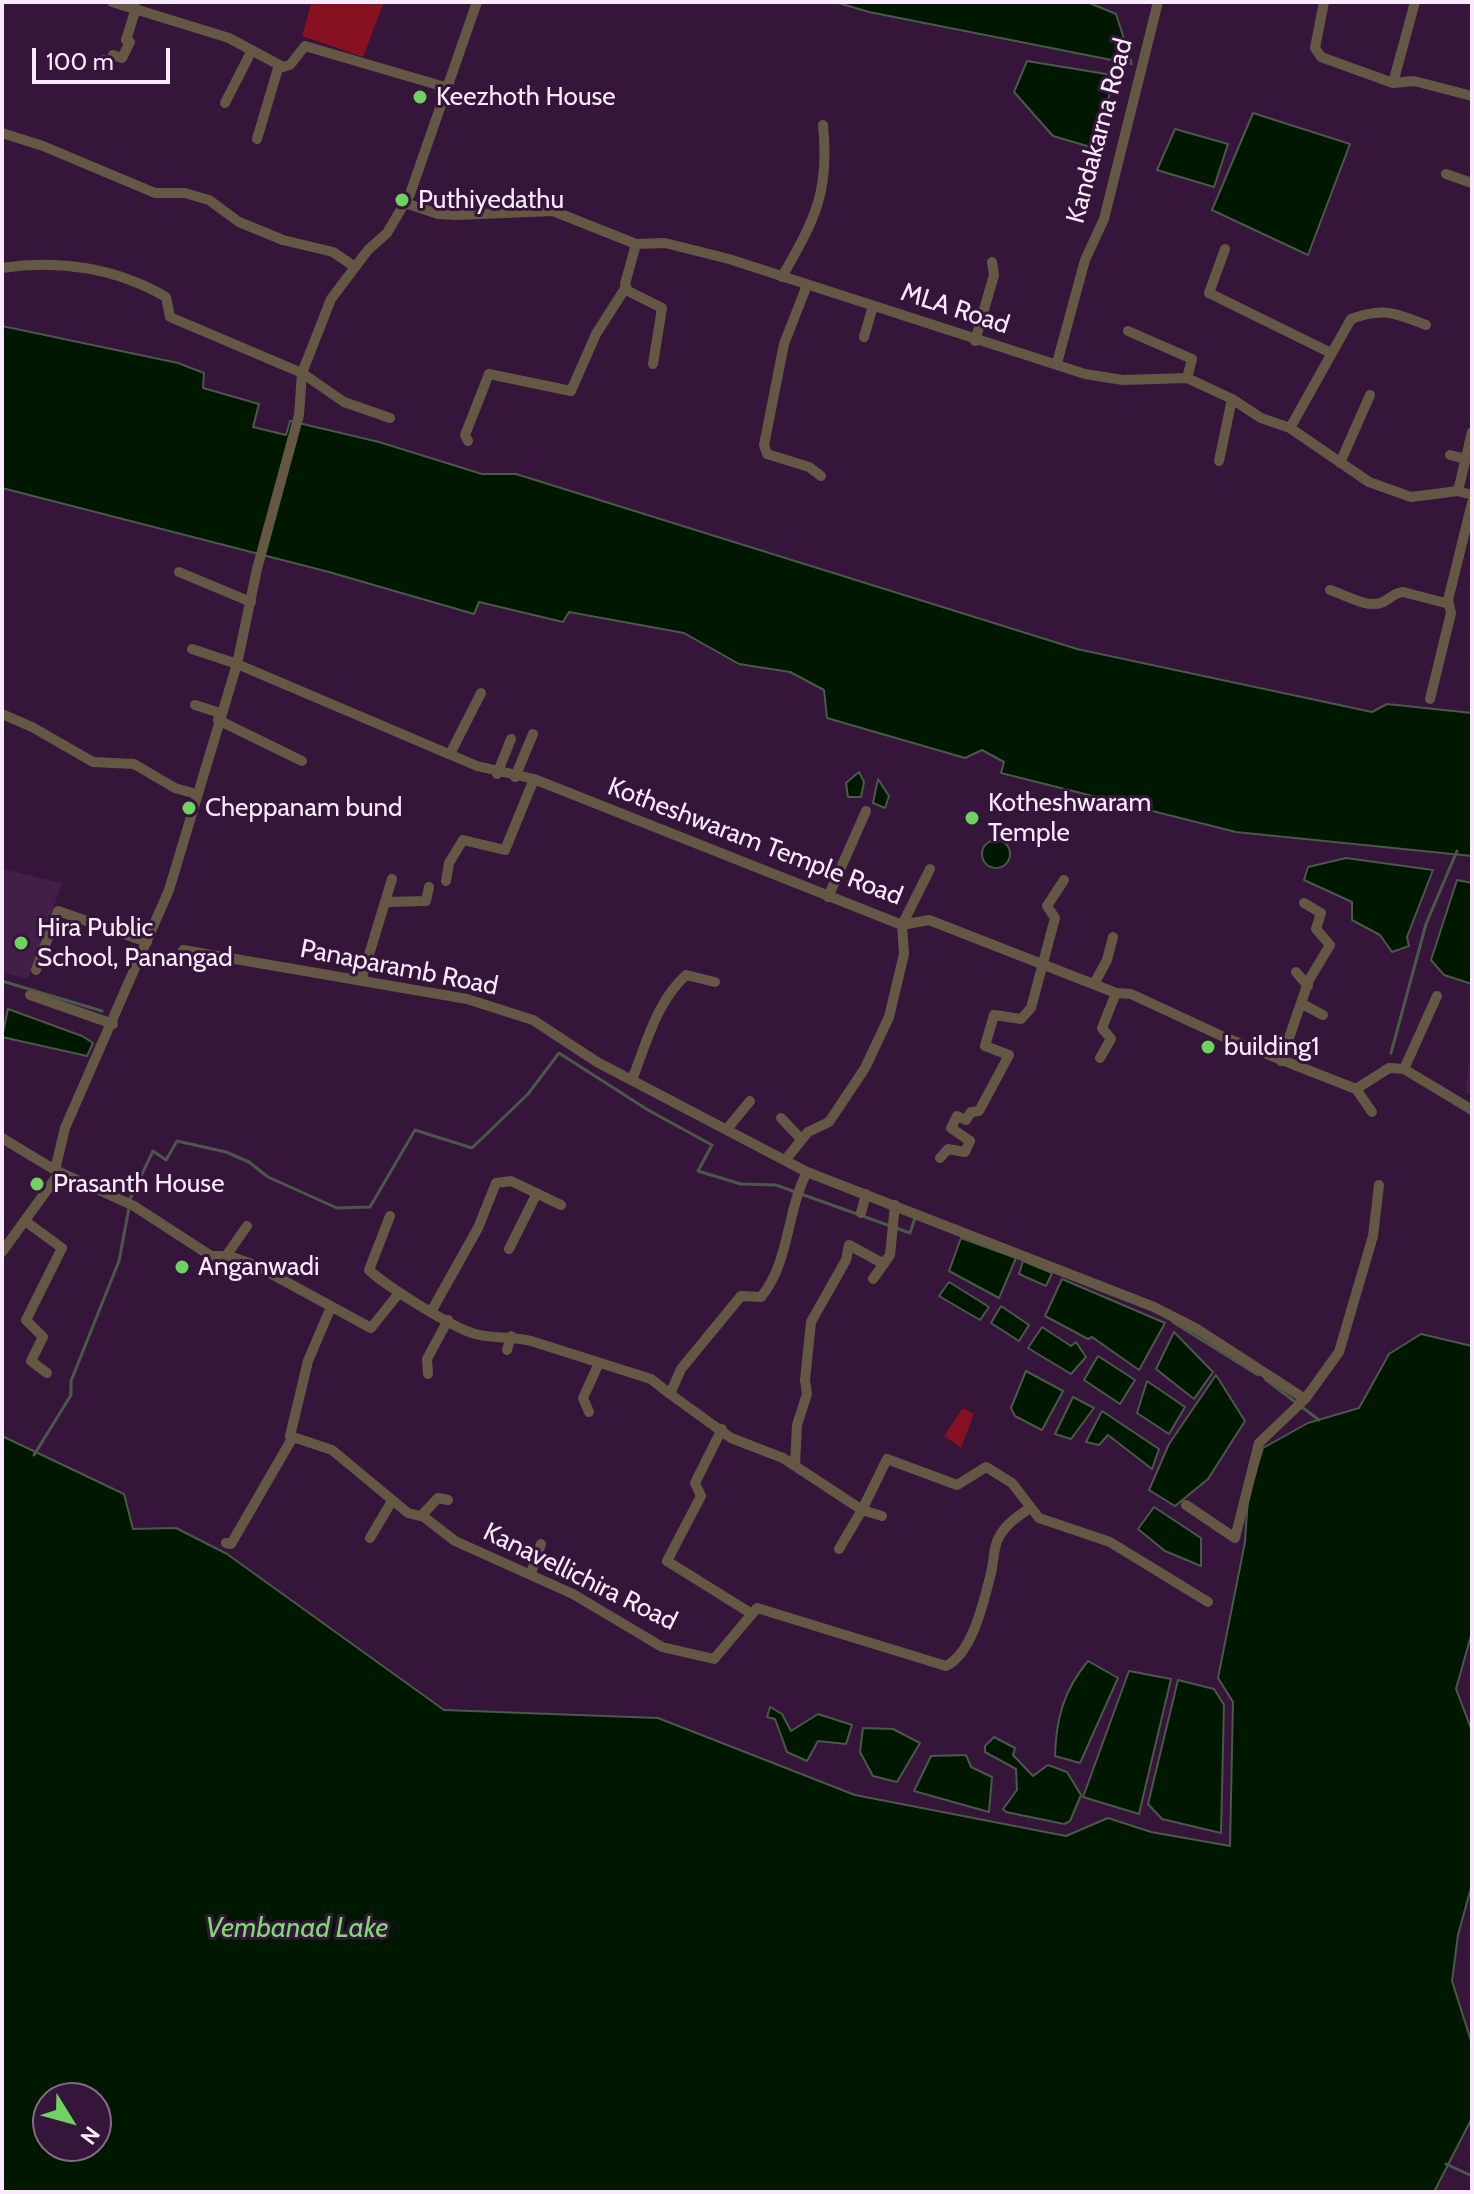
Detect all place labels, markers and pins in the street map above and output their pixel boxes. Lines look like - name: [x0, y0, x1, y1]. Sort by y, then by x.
- place label: Keezhoth House: [436, 81, 616, 113]
- marker: Keezhoth House: [411, 88, 429, 106]
- place label: Puthiyedathu: [418, 184, 564, 216]
- marker: Puthiyedathu: [393, 191, 411, 209]
- place label: Kotheshwaram Temple: [988, 787, 1151, 848]
- place label: Cheppanam bund: [205, 792, 403, 824]
- marker: Cheppanam bund: [180, 799, 198, 817]
- marker: Kotheshwaram Temple: [963, 809, 981, 827]
- place label: Hira Public School, Panangad: [37, 912, 233, 974]
- marker: Hira Public School, Panangad: [12, 934, 30, 952]
- place label: building1: [1224, 1031, 1319, 1063]
- marker: building1: [1199, 1038, 1217, 1056]
- place label: Prasanth House: [53, 1168, 224, 1200]
- marker: Prasanth House: [28, 1175, 46, 1193]
- place label: Anganwadi: [198, 1251, 319, 1283]
- marker: Anganwadi: [173, 1258, 191, 1276]

